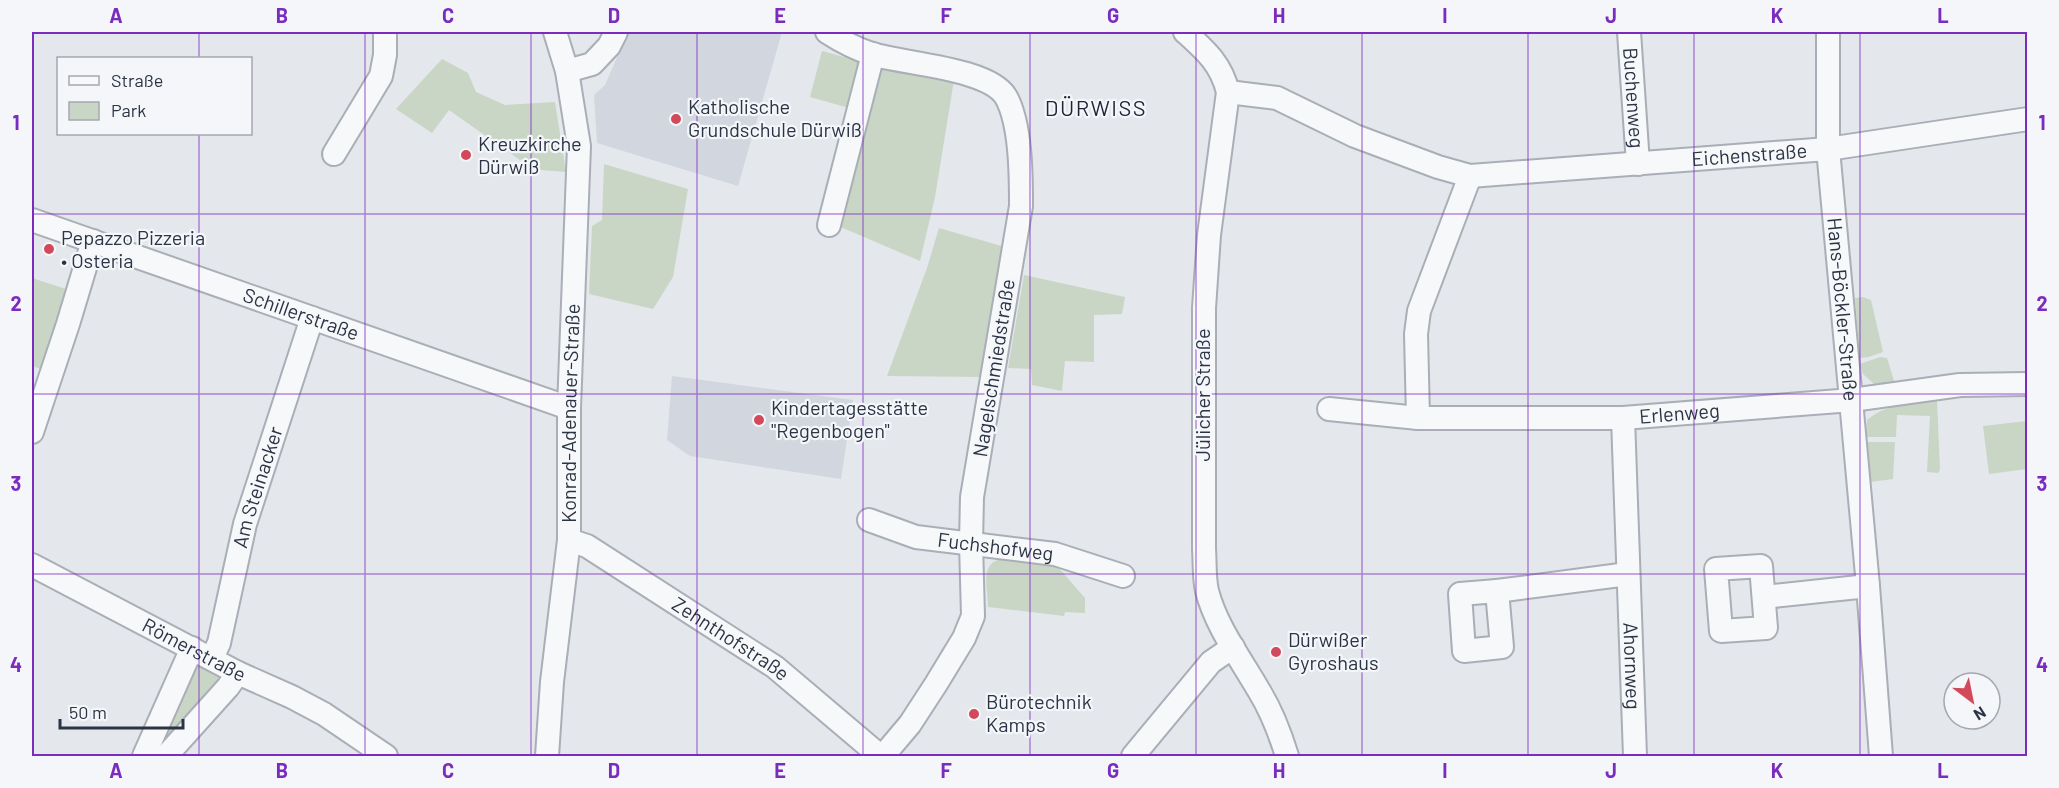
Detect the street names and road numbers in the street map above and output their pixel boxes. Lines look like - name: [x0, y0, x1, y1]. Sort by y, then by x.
- street label: Buchenweg: [1619, 47, 1650, 149]
- street label: Eichenstraße: [1690, 138, 1808, 170]
- street label: Hans-Böckler-Straße: [1823, 217, 1864, 402]
- street label: Nagelschmiedstraße: [967, 277, 1019, 459]
- street label: Schillerstraße: [240, 282, 363, 345]
- street label: Konrad-Adenauer-Straße: [556, 303, 584, 523]
- street label: Jülicher Straße: [1190, 328, 1214, 462]
- street label: Erlenweg: [1638, 397, 1720, 428]
- street label: Am Steinacker: [227, 423, 287, 550]
- street label: Fuchshofweg: [936, 527, 1055, 565]
- street label: Zehnthofstraße: [668, 591, 795, 685]
- street label: Römerstraße: [139, 612, 250, 686]
- street label: Ahornweg: [1619, 622, 1646, 710]

